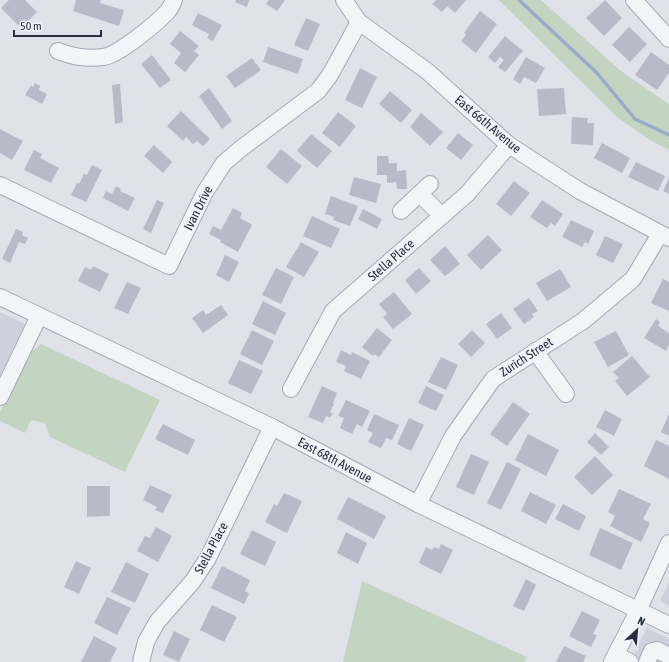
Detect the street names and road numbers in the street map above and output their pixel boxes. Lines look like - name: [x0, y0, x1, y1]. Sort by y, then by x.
- street label: East 66th Avenue: [452, 92, 524, 156]
- street label: Ivan Drive: [180, 183, 216, 233]
- street label: Stella Place: [365, 236, 417, 284]
- street label: Zurich Street: [497, 334, 556, 380]
- street label: East 68th Avenue: [295, 434, 375, 486]
- street label: Stella Place: [191, 520, 231, 576]

